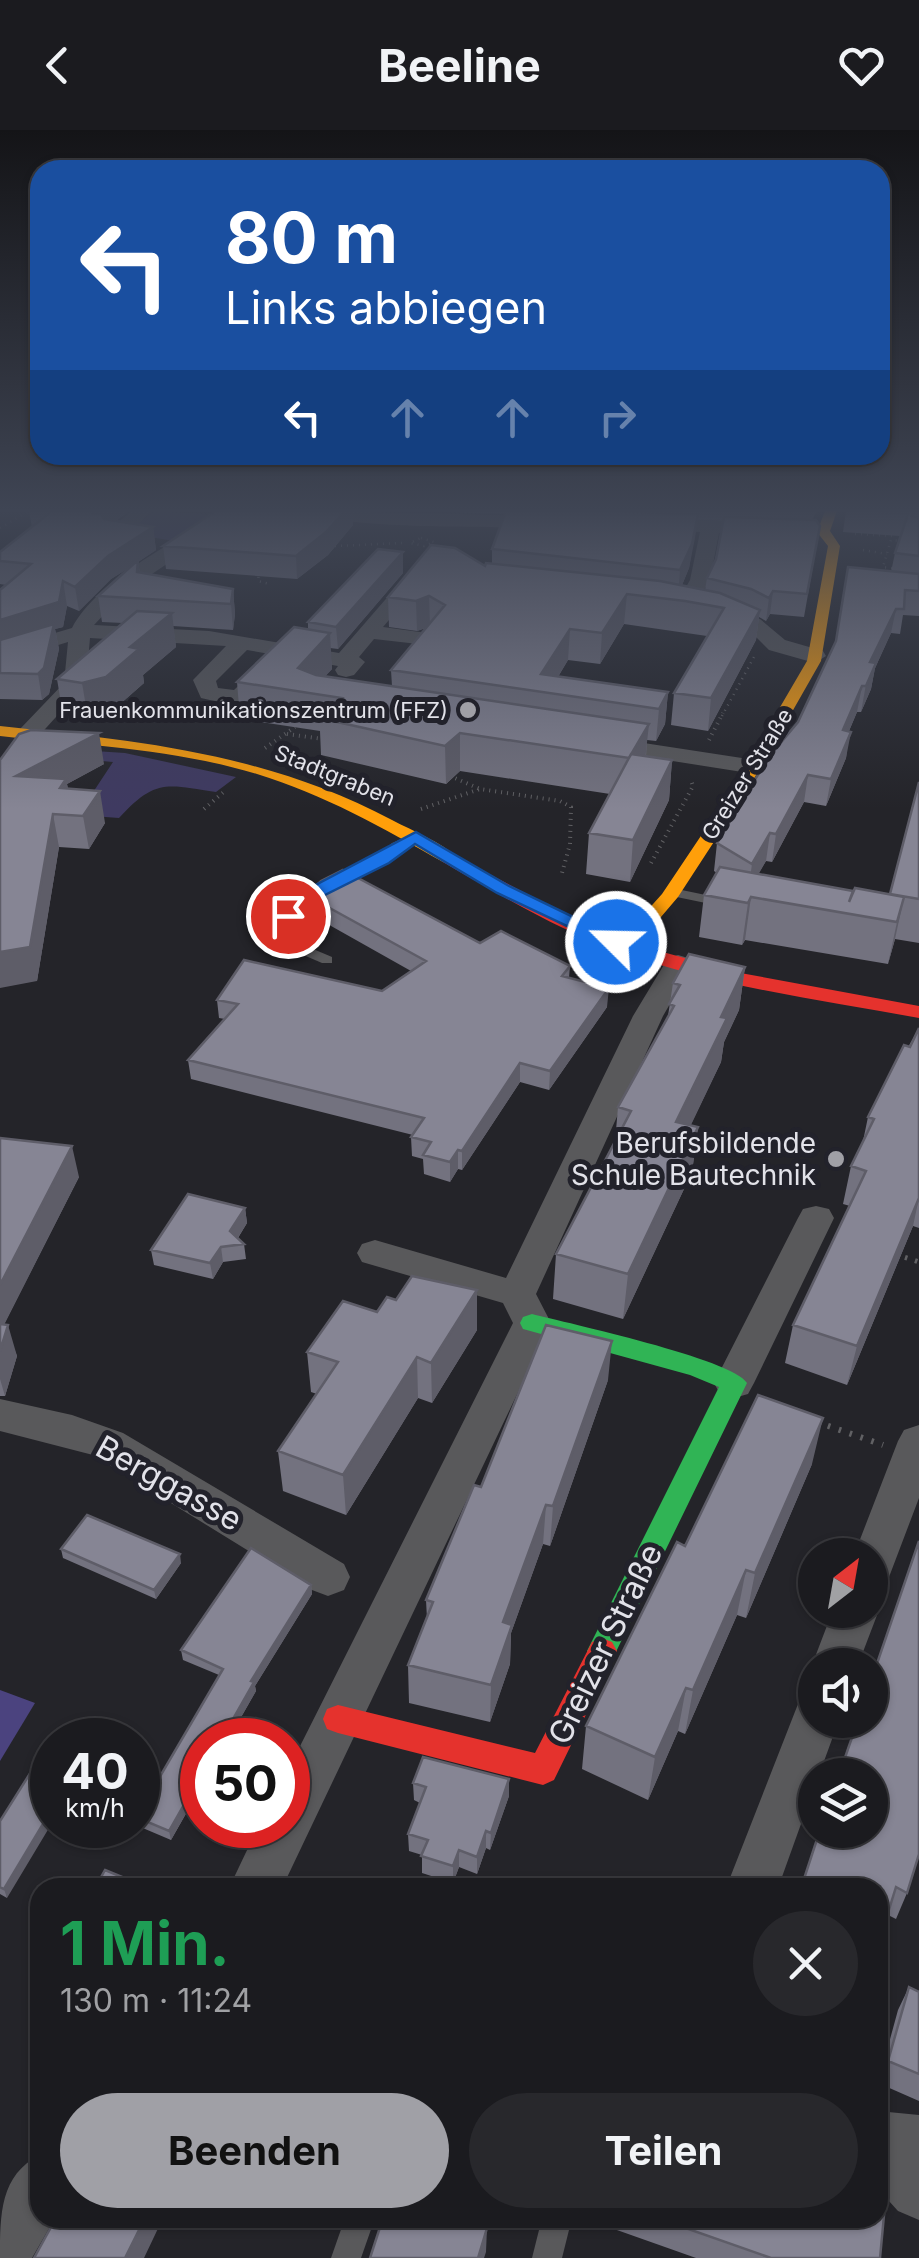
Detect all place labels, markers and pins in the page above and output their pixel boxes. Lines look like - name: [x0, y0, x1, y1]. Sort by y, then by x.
- place label: Frauenkommunikationszentrum (FFZ): [59, 697, 448, 723]
- marker: Frauenkommunikationszentrum (FFZ): [457, 699, 479, 721]
- pin: [246, 874, 331, 959]
- place label: Berufsbildende Schule Bautechnik: [571, 1126, 816, 1192]
- marker: Berufsbildende Schule Bautechnik: [825, 1148, 847, 1170]

